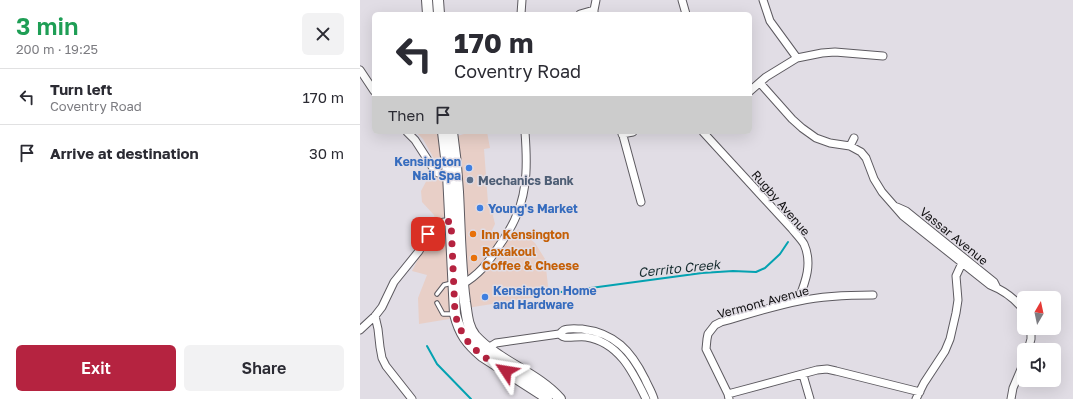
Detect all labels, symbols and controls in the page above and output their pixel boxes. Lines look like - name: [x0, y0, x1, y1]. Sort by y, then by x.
- text: 3 min: [16, 11, 79, 40]
- button: close: [302, 13, 344, 55]
- text: 170 m: [454, 26, 533, 59]
- icon: left: [388, 28, 440, 80]
- text: 200 m · 19:25: [16, 41, 98, 57]
- text: Coventry Road: [454, 60, 581, 82]
- text: Turn left: [50, 80, 112, 98]
- icon: left: [16, 86, 38, 108]
- text: 170 m: [302, 88, 344, 106]
- text: Coventry Road: [50, 98, 142, 114]
- icon: arrive: [432, 104, 454, 126]
- text: Then: [388, 106, 424, 124]
- icon: arrive: [16, 142, 38, 164]
- text: Arrive at destination: [50, 144, 199, 162]
- text: 30 m: [309, 144, 344, 162]
- place label: Kensington Nail Spa: [394, 154, 461, 183]
- marker: Kensington Nail Spa: [464, 163, 474, 173]
- street label: Rugby Avenue: [749, 167, 814, 239]
- place label: Mechanics Bank: [478, 173, 574, 188]
- marker: Mechanics Bank: [465, 175, 475, 185]
- place label: Young's Market: [488, 201, 578, 216]
- marker: Young's Market: [475, 203, 485, 213]
- street label: Vassar Avenue: [917, 204, 991, 268]
- pin: [411, 217, 445, 251]
- icon: arrive: [417, 223, 439, 245]
- place label: Inn Kensington: [481, 227, 569, 242]
- marker: Inn Kensington: [468, 229, 478, 239]
- place label: Raxakoul Coffee & Cheese: [482, 244, 579, 273]
- marker: Raxakoul Coffee & Cheese: [469, 253, 479, 263]
- water label: Cerrito Creek: [637, 256, 722, 280]
- place label: Kensington Home and Hardware: [493, 283, 597, 312]
- street label: Vermont Avenue: [716, 283, 810, 321]
- north arrow: [1017, 291, 1061, 335]
- map controls: [1017, 291, 1061, 387]
- marker: Kensington Home and Hardware: [480, 292, 490, 302]
- button: sound: [1017, 343, 1061, 387]
- button: Exit: [16, 345, 176, 391]
- button: Share: [184, 345, 344, 391]
- position arrow: [485, 350, 527, 392]

